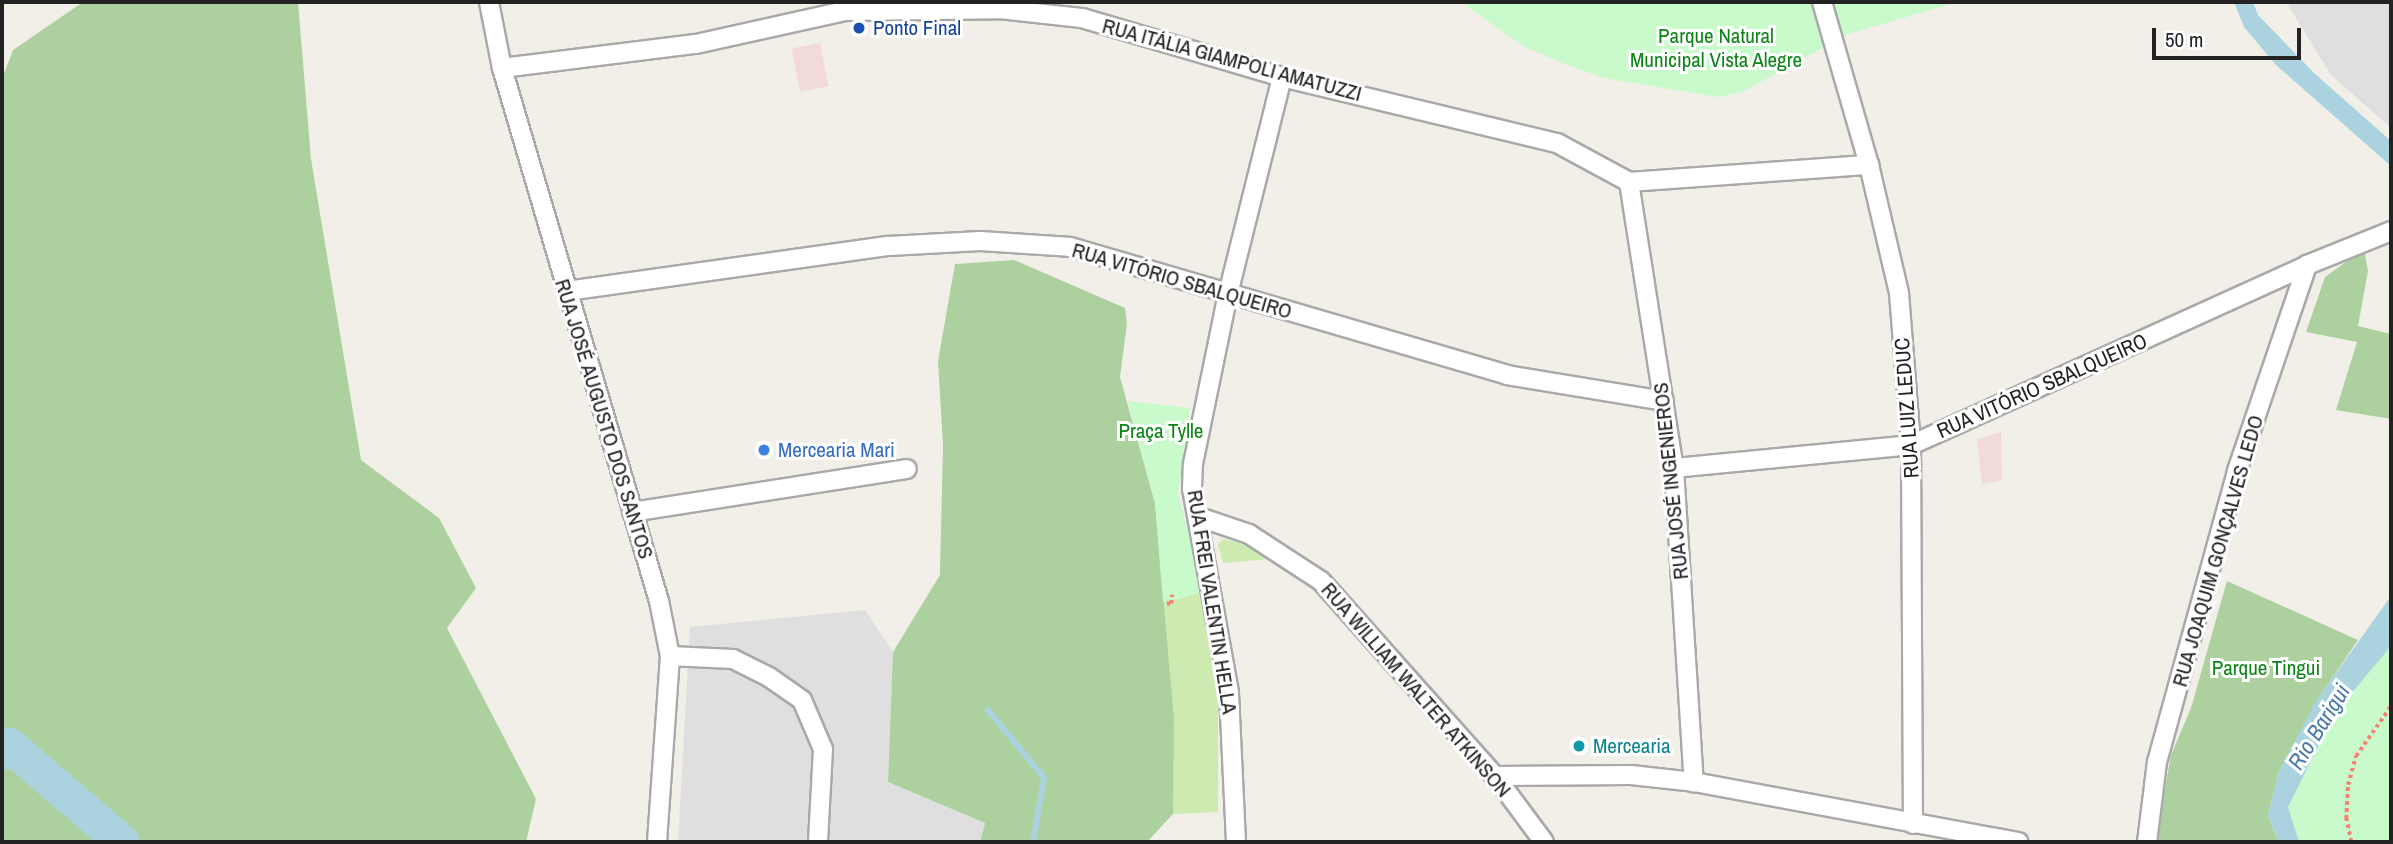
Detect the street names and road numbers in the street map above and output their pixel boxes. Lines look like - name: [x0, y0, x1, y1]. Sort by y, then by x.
- street label: RUA ITÁLIA GIAMPOLI AMATUZZI: [1098, 13, 1366, 107]
- street label: RUA VITÓRIO SBALQUEIRO: [1069, 237, 1295, 325]
- street label: RUA JOSÉ AUGUSTO DOS SANTOS: [549, 275, 659, 563]
- street label: RUA VITÓRIO SBALQUEIRO: [1933, 328, 2151, 444]
- street label: RUA LUIZ LEDUC: [1889, 336, 1925, 480]
- street label: RUA JOSÉ INGENIEROS: [1648, 381, 1694, 581]
- street label: RUA JOAQUIM GONÇALVES LEDO: [2167, 412, 2269, 690]
- street label: RUA FREI VALENTIN HELLA: [1182, 488, 1242, 716]
- street label: RUA WILLIAM WALTER ATKINSON: [1315, 577, 1517, 803]

